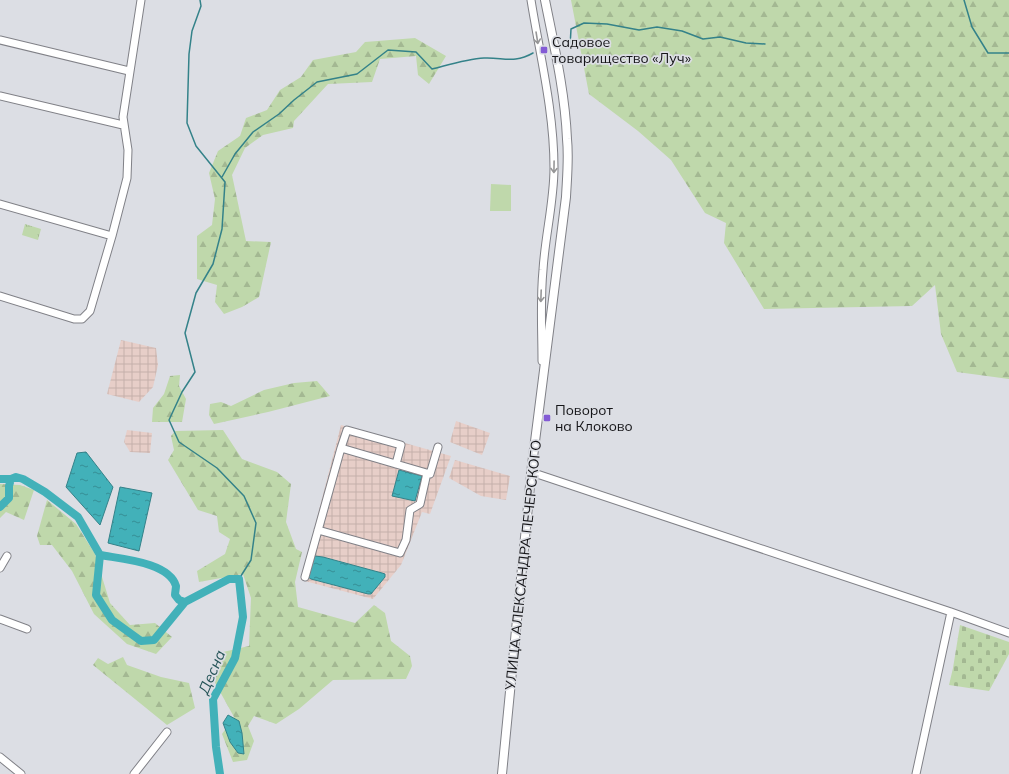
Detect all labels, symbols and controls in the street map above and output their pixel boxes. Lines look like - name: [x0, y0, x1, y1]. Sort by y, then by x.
- one-way arrow: [533, 32, 541, 45]
- place label: Садовое товарищество «Луч»: [552, 33, 691, 67]
- marker: Садовое товарищество «Луч»: [539, 45, 549, 55]
- one-way arrow: [550, 160, 558, 173]
- one-way arrow: [538, 289, 545, 302]
- place label: Поворот на Клоково: [555, 401, 633, 435]
- marker: Поворот на Клоково: [542, 413, 552, 423]
- street label: УЛИЦА АЛЕКСАНДРА ПЕЧЕРСКОГО: [501, 439, 545, 692]
- water label: Десна: [193, 647, 229, 698]

